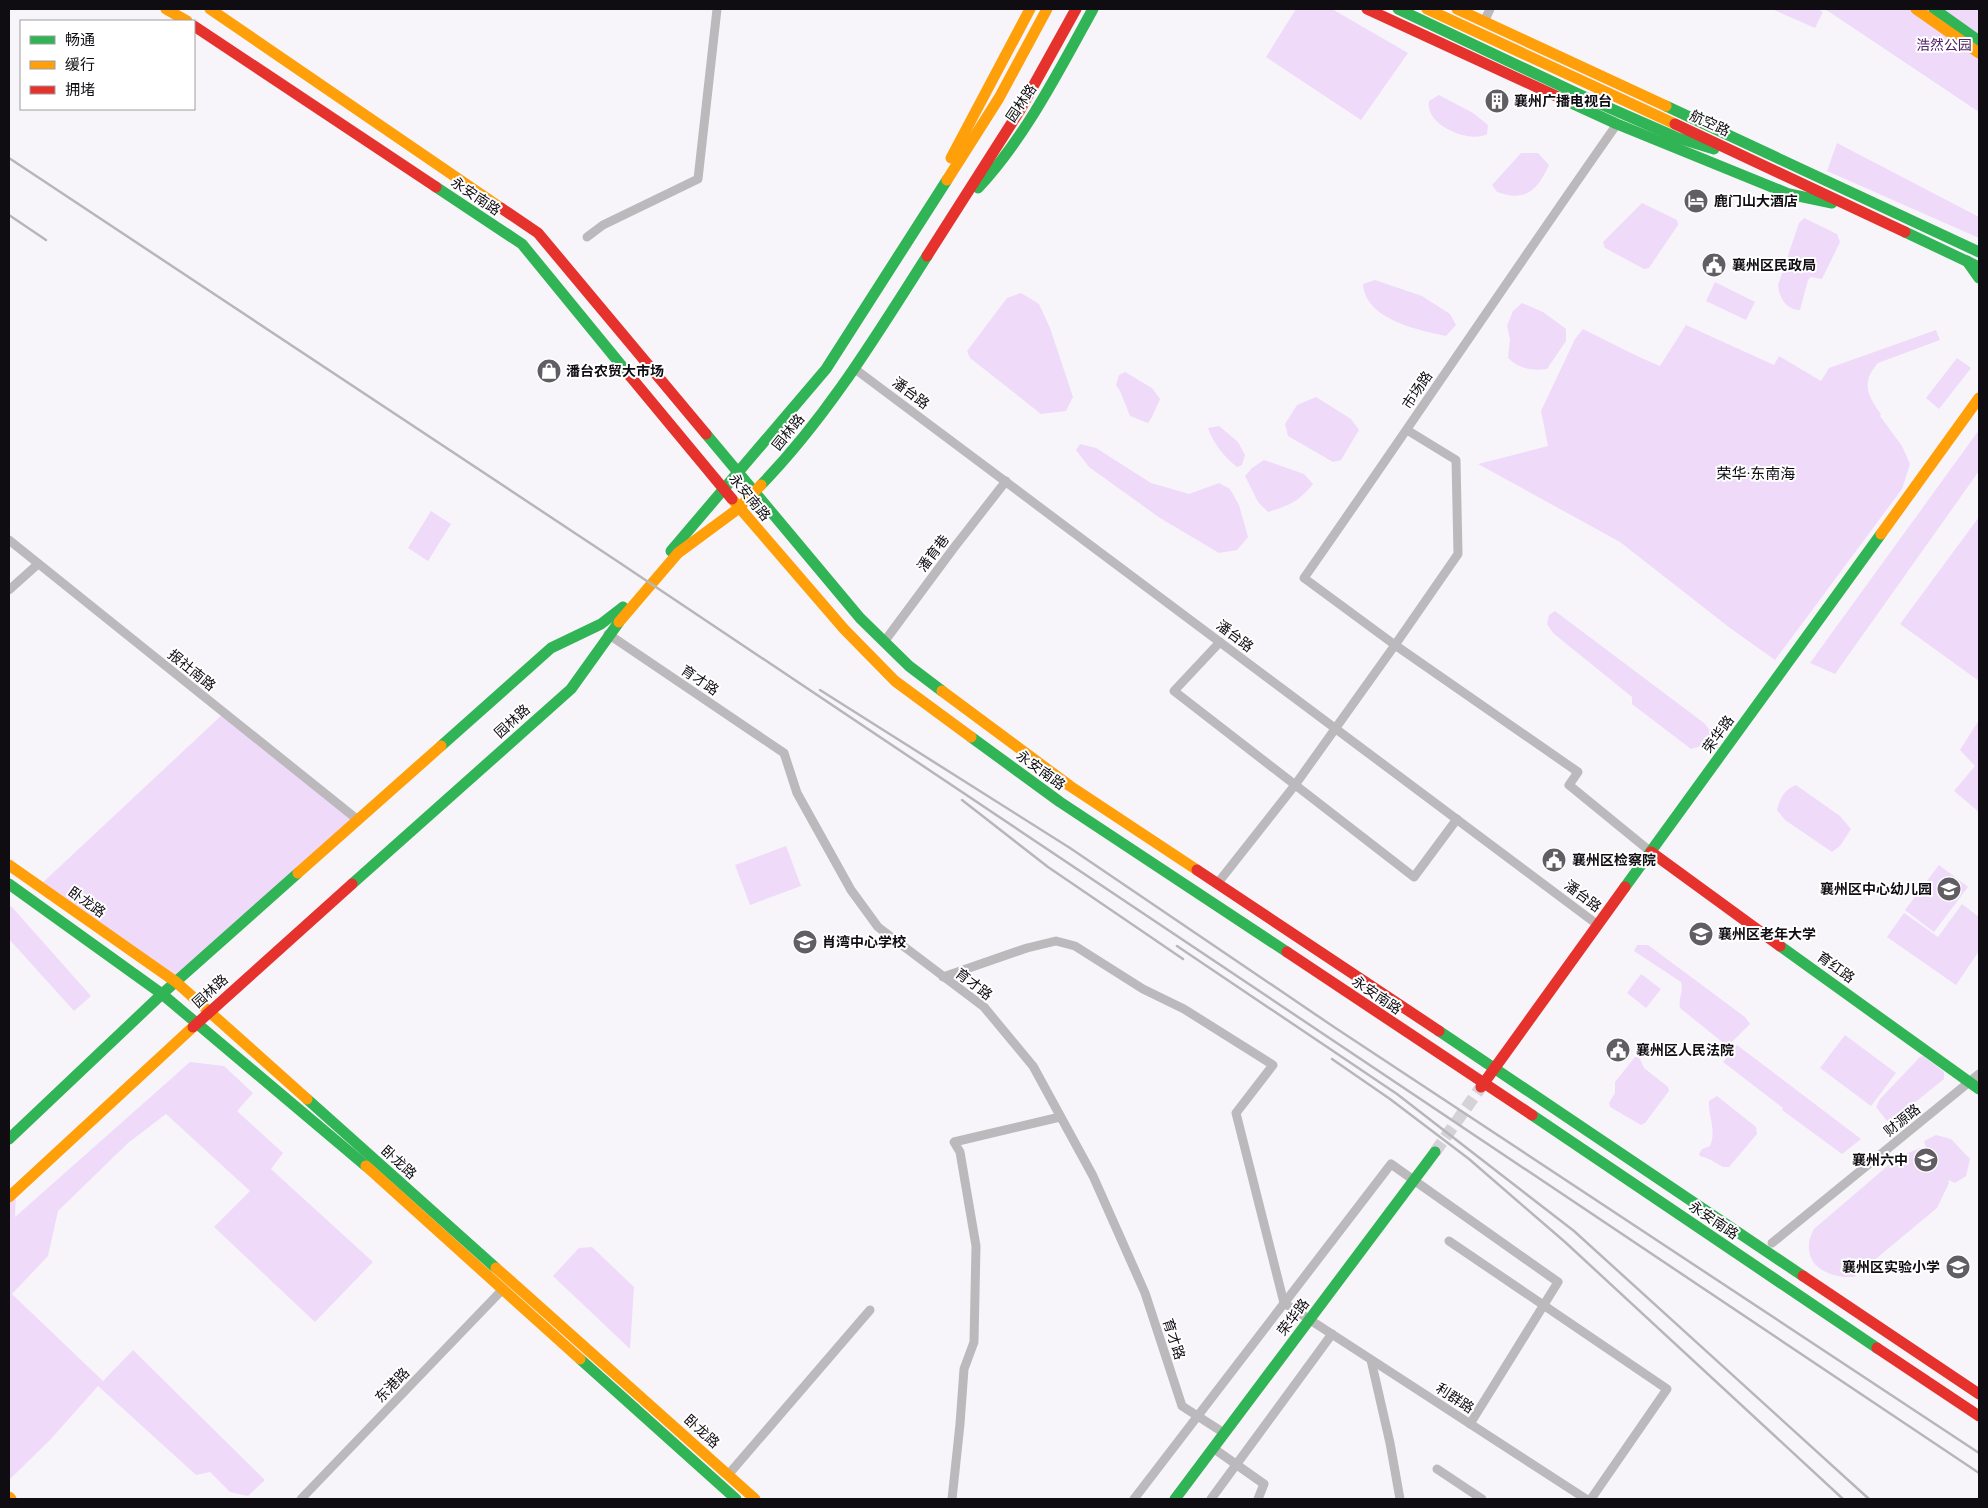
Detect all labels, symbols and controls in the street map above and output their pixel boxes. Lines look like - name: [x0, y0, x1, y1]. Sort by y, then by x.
- legend: [20, 20, 195, 110]
- text: 畅通: [65, 31, 95, 49]
- park label: 浩然公园: [1916, 37, 1972, 53]
- text: 缓行: [65, 56, 95, 74]
- text: 拥堵: [65, 81, 95, 99]
- street label: 园林路: [1003, 81, 1039, 125]
- building icon: 襄州广播电视台: [1484, 88, 1510, 114]
- place label: 襄州广播电视台: [1514, 93, 1612, 109]
- street label: 航空路: [1688, 107, 1732, 139]
- street label: 永安南路: [448, 174, 504, 218]
- hotel icon: 鹿门山大酒店: [1683, 188, 1709, 214]
- place label: 鹿门山大酒店: [1714, 193, 1798, 209]
- public building icon: 襄州区民政局: [1701, 252, 1727, 278]
- place label: 襄州区民政局: [1732, 257, 1816, 273]
- shop icon: 潘台农贸大市场: [536, 358, 562, 384]
- place label: 潘台农贸大市场: [566, 363, 664, 379]
- street label: 市场路: [1399, 368, 1435, 412]
- street label: 潘台路: [889, 374, 933, 412]
- street label: 园林路: [769, 411, 807, 453]
- district label: 荣华·东南海: [1717, 465, 1795, 483]
- street label: 永安南路: [726, 470, 774, 524]
- street label: 潘育巷: [914, 531, 952, 575]
- street label: 潘台路: [1213, 617, 1257, 655]
- street label: 报社南路: [165, 646, 219, 694]
- street label: 育才路: [678, 662, 722, 698]
- street label: 园林路: [491, 701, 533, 741]
- street label: 荣华路: [1699, 712, 1737, 756]
- street label: 永安南路: [1014, 747, 1068, 793]
- public building icon: 襄州区检察院: [1541, 847, 1567, 873]
- place label: 襄州区检察院: [1572, 852, 1656, 868]
- school or university icon: 襄州区中心幼儿园: [1936, 876, 1962, 902]
- street label: 潘台路: [1561, 877, 1605, 915]
- place label: 襄州区中心幼儿园: [1820, 881, 1932, 897]
- street label: 卧龙路: [65, 883, 109, 921]
- school or university icon: 襄州区老年大学: [1688, 921, 1714, 947]
- place label: 襄州区老年大学: [1718, 926, 1816, 942]
- school or university icon: 肖湾中心学校: [792, 929, 818, 955]
- place label: 肖湾中心学校: [822, 934, 906, 950]
- street label: 育红路: [1814, 948, 1858, 986]
- street label: 育才路: [952, 965, 996, 1003]
- street label: 园林路: [189, 971, 231, 1011]
- street label: 永安南路: [1349, 973, 1405, 1017]
- public building icon: 襄州区人民法院: [1605, 1037, 1631, 1063]
- place label: 襄州区人民法院: [1636, 1042, 1734, 1058]
- street label: 财源路: [1881, 1101, 1923, 1139]
- street label: 卧龙路: [378, 1142, 420, 1182]
- school or university icon: 襄州六中: [1913, 1147, 1939, 1173]
- place label: 襄州六中: [1852, 1152, 1908, 1168]
- street label: 永安南路: [1686, 1198, 1742, 1242]
- school or university icon: 襄州区实验小学: [1945, 1254, 1971, 1280]
- place label: 襄州区实验小学: [1842, 1259, 1940, 1275]
- street label: 荣华路: [1274, 1295, 1312, 1339]
- street label: 育才路: [1160, 1317, 1188, 1361]
- street label: 东港路: [372, 1364, 412, 1406]
- street label: 利群路: [1433, 1380, 1477, 1416]
- street label: 卧龙路: [681, 1411, 723, 1451]

